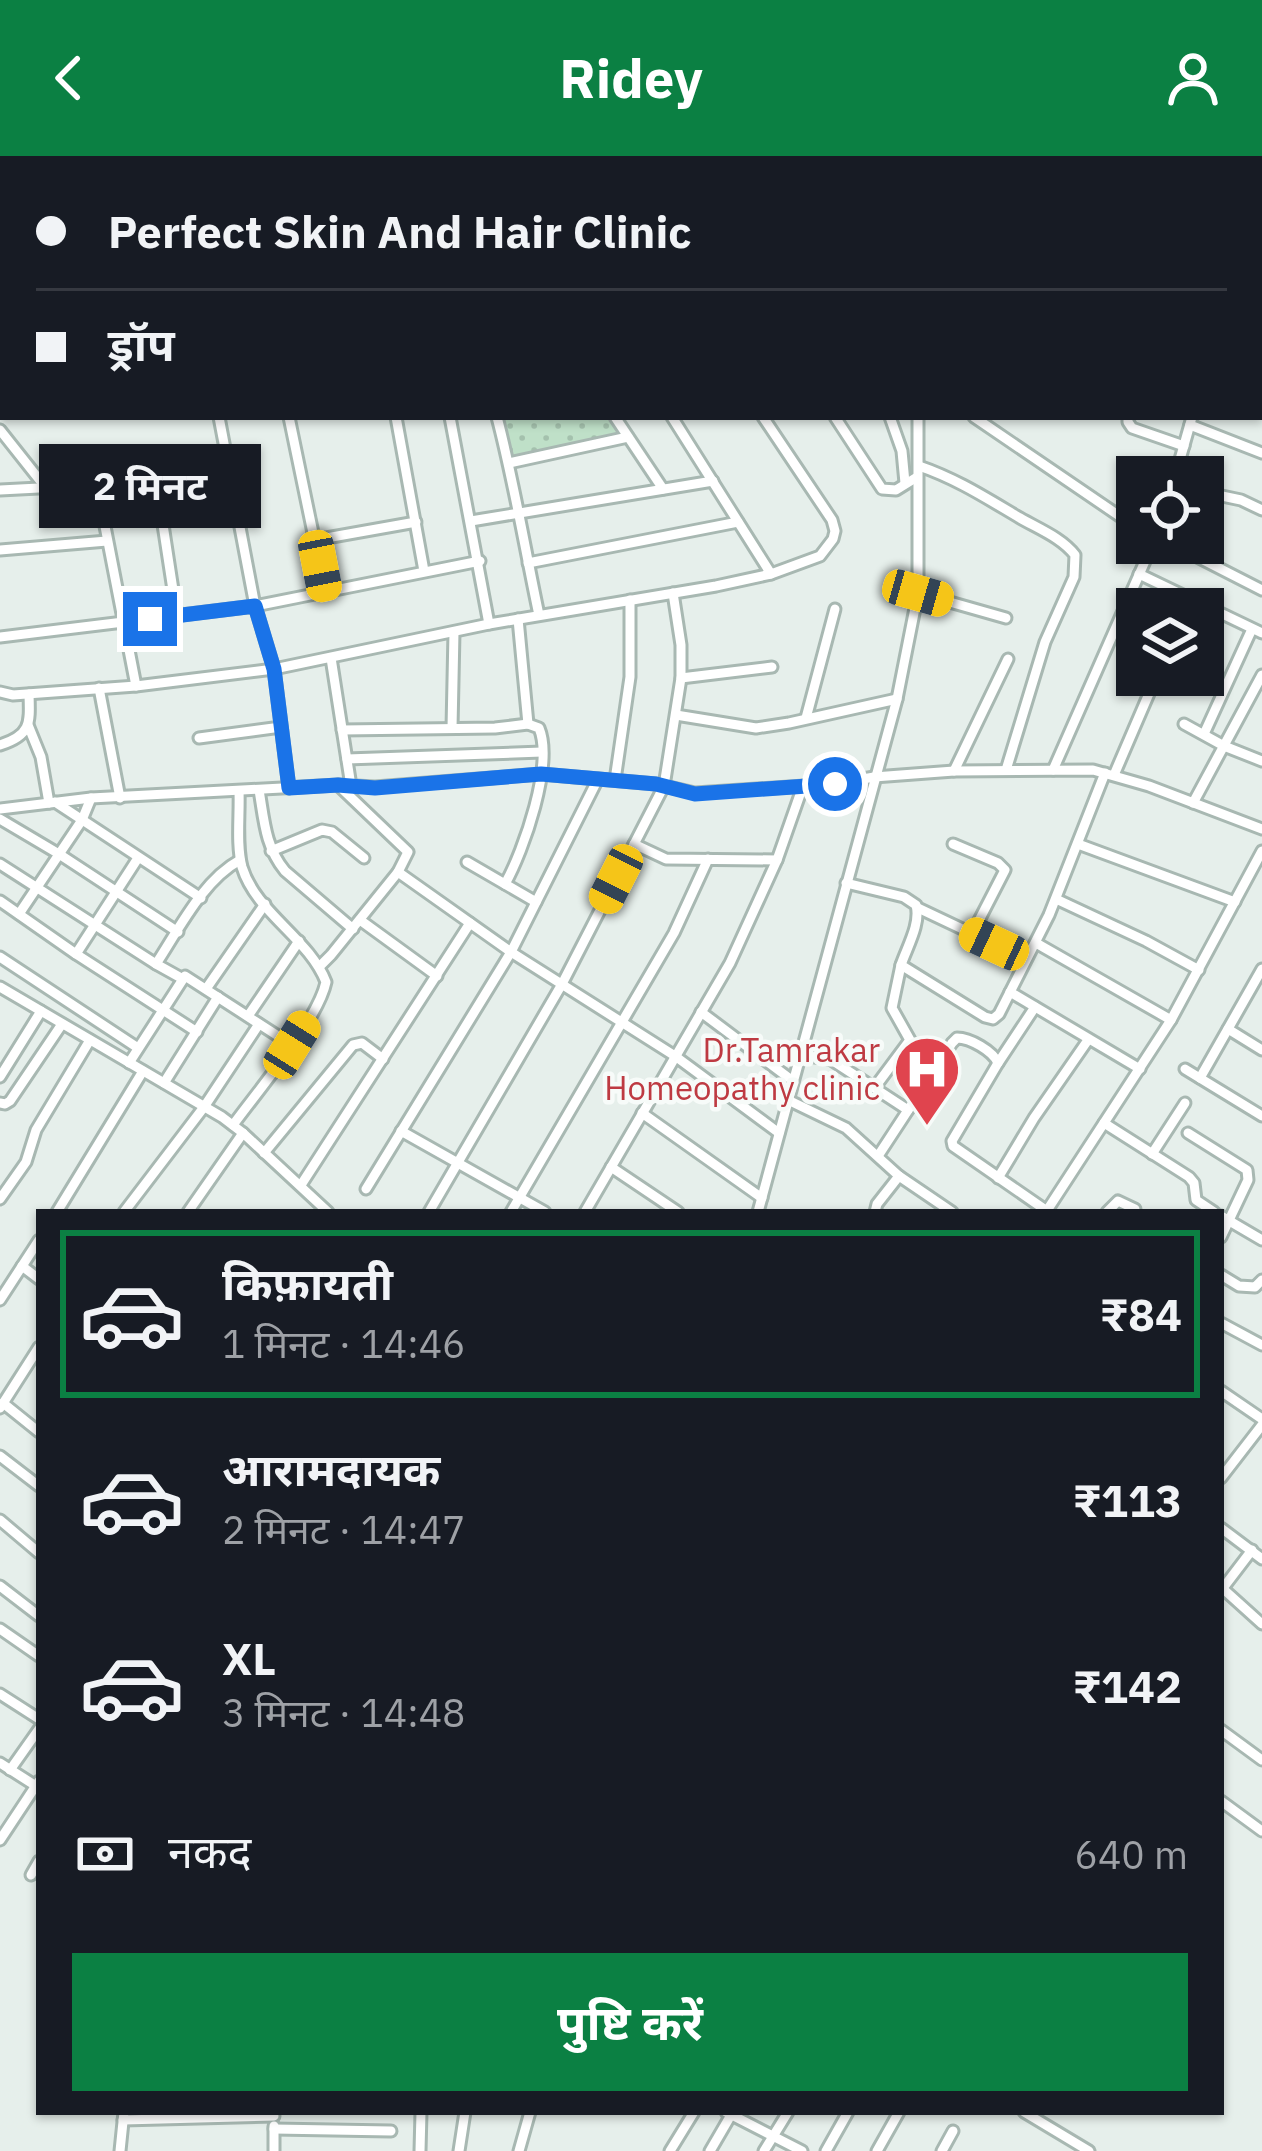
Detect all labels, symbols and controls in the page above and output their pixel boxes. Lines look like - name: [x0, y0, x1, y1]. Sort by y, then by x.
- text: Ridey: [559, 43, 703, 113]
- icon: back: [36, 45, 102, 111]
- icon: person: [1160, 45, 1226, 111]
- text: Perfect Skin And Hair Clinic: [108, 202, 692, 260]
- text: ड्रॉप: [108, 315, 175, 373]
- callout: 2 मिनट: [39, 445, 261, 529]
- map controls: [1116, 456, 1224, 696]
- button: locate: [1116, 456, 1224, 564]
- text: 2 मिनट: [93, 460, 207, 511]
- car: [295, 527, 345, 605]
- car: [878, 566, 958, 620]
- button: layers: [1116, 588, 1224, 696]
- route end: [123, 592, 177, 646]
- route start: [808, 757, 862, 811]
- car: [584, 839, 648, 919]
- car: [954, 912, 1034, 976]
- car: [258, 1005, 326, 1085]
- place label: Dr.Tamrakar Homeopathy clinic: [604, 1028, 880, 1109]
- hospital icon: Dr.Tamrakar Homeopathy clinic: [892, 1034, 962, 1128]
- text: किफ़ायती: [222, 1254, 393, 1312]
- icon: car: [78, 1260, 186, 1368]
- text: ₹84: [1100, 1285, 1182, 1343]
- text: 1 मिनट · 14:46: [222, 1318, 465, 1369]
- text: आरामदायक: [222, 1440, 440, 1498]
- icon: car: [78, 1446, 186, 1554]
- text: ₹113: [1073, 1471, 1182, 1529]
- text: 2 मिनट · 14:47: [222, 1504, 465, 1555]
- text: XL: [222, 1629, 276, 1687]
- icon: car: [78, 1632, 186, 1740]
- text: ₹142: [1073, 1657, 1182, 1715]
- text: 3 मिनट · 14:48: [222, 1687, 465, 1738]
- icon: cash: [72, 1821, 138, 1887]
- text: नकद: [168, 1822, 251, 1880]
- text: 640 m: [1075, 1829, 1188, 1880]
- button: पुष्टि करें: [72, 1953, 1188, 2091]

